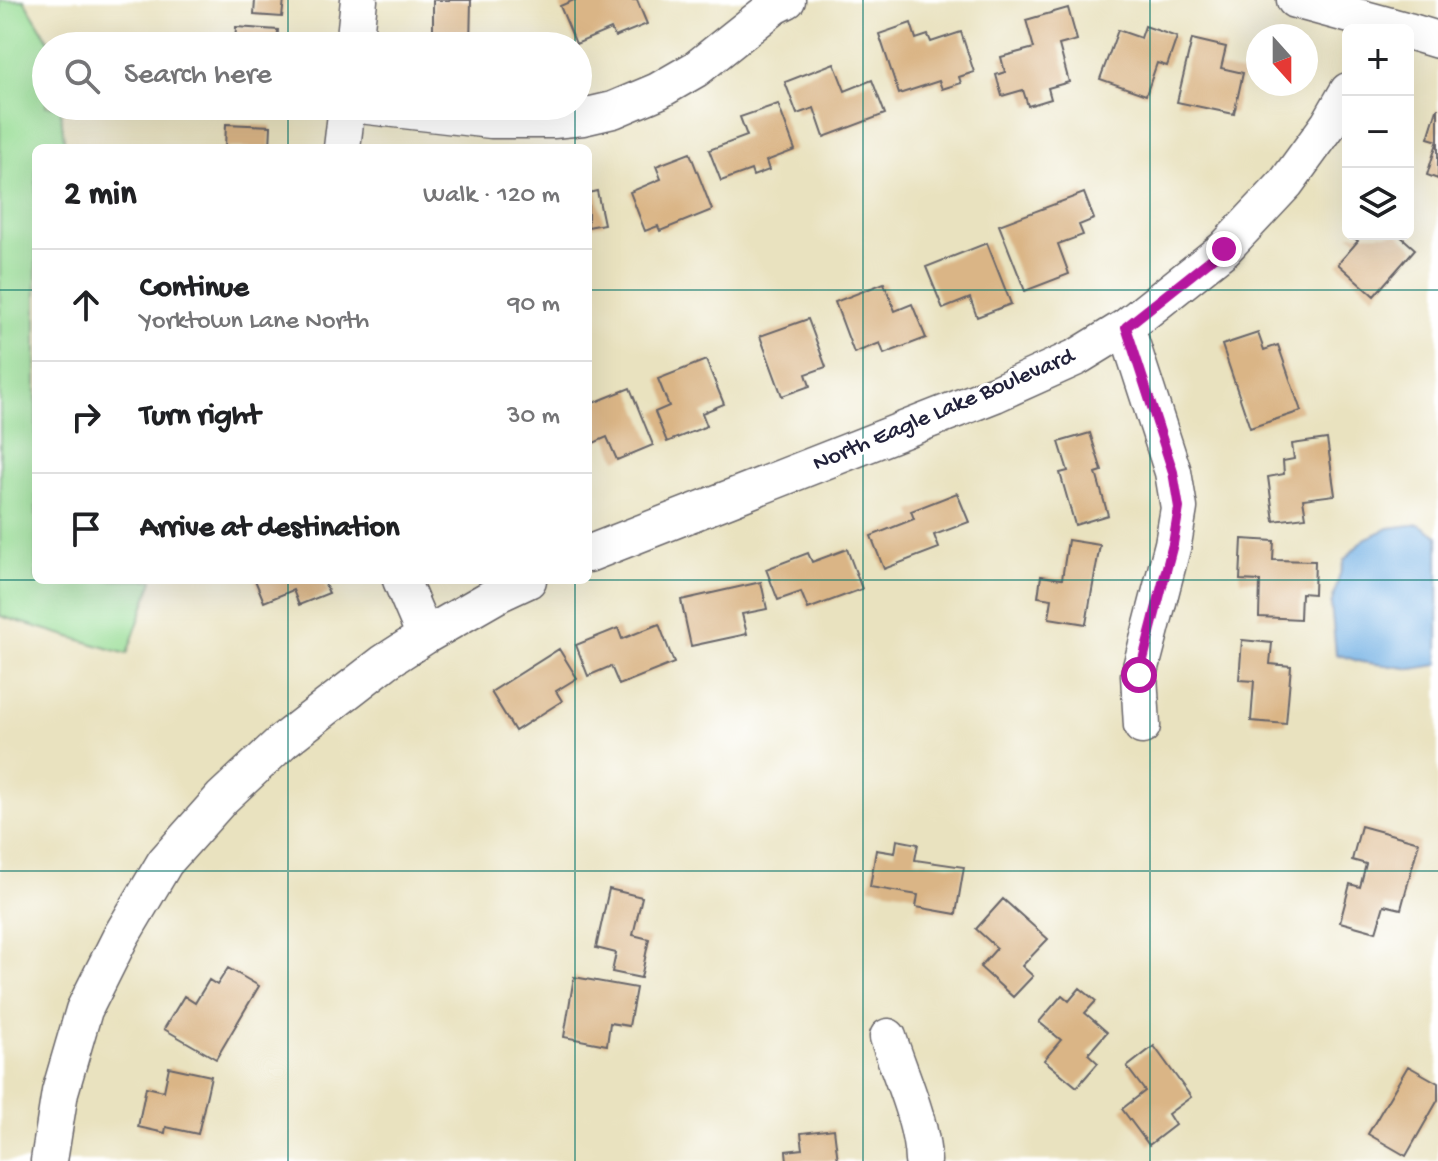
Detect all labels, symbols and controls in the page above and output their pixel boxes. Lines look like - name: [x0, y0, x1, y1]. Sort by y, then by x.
- north arrow: [1246, 24, 1318, 96]
- map controls: [1342, 24, 1414, 240]
- button: +: [1342, 24, 1414, 96]
- search box: [32, 32, 592, 120]
- icon: search: [60, 54, 104, 98]
- text: Search here: [124, 59, 272, 94]
- button: −: [1342, 96, 1414, 168]
- button: layers: [1342, 168, 1414, 240]
- text: 2 min: [64, 176, 136, 216]
- text: Walk · 120 m: [423, 181, 560, 212]
- route end: [1206, 231, 1242, 267]
- text: Continue: [140, 272, 249, 307]
- icon: ahead: [64, 283, 108, 327]
- text: 90 m: [508, 290, 560, 321]
- text: Yorktown Lane North: [140, 307, 369, 338]
- street label: North Eagle Lake Boulevard: [809, 342, 1081, 479]
- icon: right: [64, 395, 108, 439]
- text: Turn right: [140, 400, 260, 435]
- text: 30 m: [507, 402, 560, 433]
- icon: arrive: [64, 507, 108, 551]
- text: Arrive at destination: [140, 512, 400, 547]
- route start: [1121, 657, 1157, 693]

